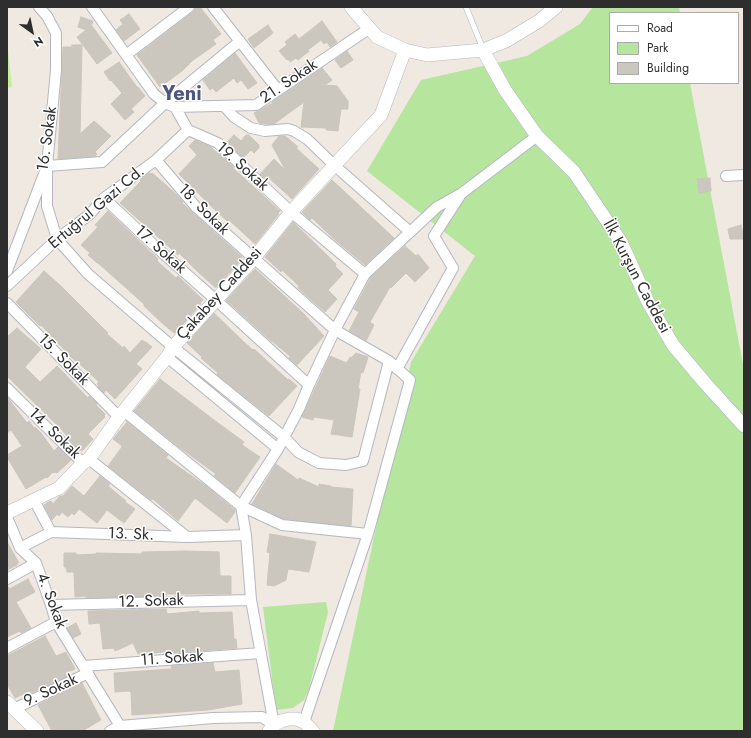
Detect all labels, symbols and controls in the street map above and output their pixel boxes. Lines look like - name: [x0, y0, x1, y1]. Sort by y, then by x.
- north arrow: [12, 12, 52, 52]
- legend: [609, 12, 739, 84]
- text: Road: [647, 19, 673, 37]
- text: N: [31, 33, 47, 51]
- text: Park: [647, 39, 668, 57]
- street label: 21. Sokak: [257, 56, 321, 108]
- text: Building: [647, 59, 689, 77]
- district label: Yeni: [162, 83, 202, 107]
- street label: 16. Sokak: [34, 105, 62, 173]
- street label: 19. Sokak: [212, 138, 272, 196]
- street label: Ertuğrul Gazi Cd.: [45, 162, 149, 254]
- street label: 18. Sokak: [173, 180, 233, 240]
- street label: İlk Kurşun Caddesi: [598, 217, 674, 337]
- street label: 17. Sokak: [130, 222, 190, 278]
- street label: Çakabey Caddesi: [173, 244, 267, 344]
- street label: 15. Sokak: [33, 330, 93, 390]
- street label: 14. Sokak: [24, 404, 84, 464]
- street label: 13. Sk.: [107, 525, 155, 545]
- street label: 4. Sokak: [32, 570, 70, 632]
- street label: 12. Sokak: [118, 591, 184, 613]
- street label: 11. Sokak: [140, 647, 204, 671]
- street label: 9. Sokak: [21, 670, 81, 712]

